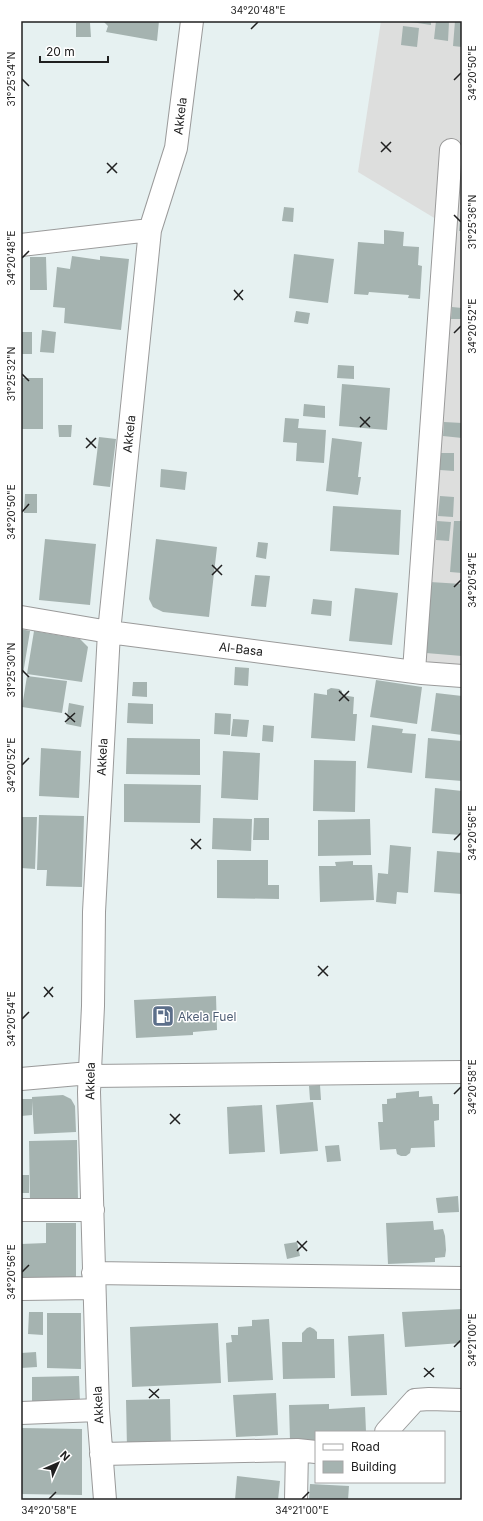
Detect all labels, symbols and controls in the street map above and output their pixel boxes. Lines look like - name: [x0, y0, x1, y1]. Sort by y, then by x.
- text: 34°20'48"E: [230, 4, 286, 16]
- scale bar: [40, 38, 108, 64]
- text: 20 m: [46, 44, 75, 59]
- text: 34°20'50"E: [466, 45, 478, 101]
- text: 31°25'34"N: [5, 52, 17, 106]
- street label: Akkela: [170, 96, 190, 136]
- text: 31°25'36"N: [466, 195, 478, 249]
- text: 34°20'48"E: [5, 230, 17, 286]
- text: 34°20'52"E: [466, 298, 478, 354]
- text: 31°25'32"N: [5, 347, 17, 401]
- street label: Akkela: [120, 414, 138, 454]
- text: 34°20'50"E: [5, 484, 17, 540]
- text: 34°20'54"E: [466, 552, 478, 608]
- street label: Al-Basa: [218, 639, 264, 659]
- text: 31°25'30"N: [5, 643, 17, 697]
- text: 34°20'52"E: [5, 737, 17, 793]
- street label: Akkela: [94, 738, 110, 776]
- text: 34°20'56"E: [466, 805, 478, 861]
- text: 34°20'54"E: [5, 991, 17, 1047]
- fuel station icon: Akela Fuel: [150, 1003, 176, 1029]
- place label: Akela Fuel: [178, 1009, 236, 1024]
- text: 34°20'58"E: [466, 1059, 478, 1115]
- street label: Akkela: [82, 1062, 98, 1100]
- text: 34°20'56"E: [5, 1244, 17, 1300]
- text: 34°21'00"E: [466, 1313, 478, 1367]
- street label: Akkela: [90, 1386, 106, 1424]
- legend: [315, 1431, 445, 1483]
- text: Road: [351, 1439, 380, 1454]
- north arrow: [38, 1443, 78, 1483]
- text: N: [57, 1448, 73, 1464]
- text: Building: [351, 1459, 396, 1474]
- text: 34°20'58"E: [21, 1504, 77, 1516]
- text: 34°21'00"E: [275, 1504, 329, 1516]

